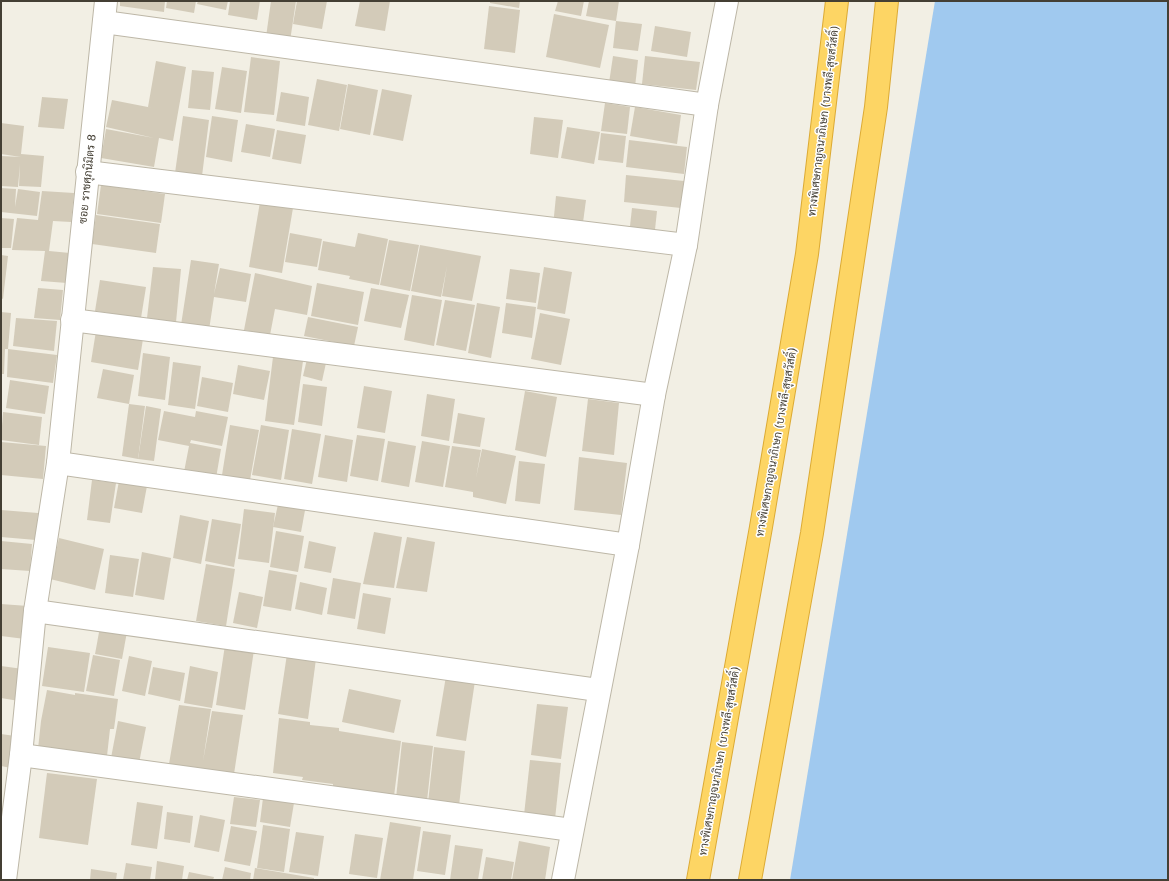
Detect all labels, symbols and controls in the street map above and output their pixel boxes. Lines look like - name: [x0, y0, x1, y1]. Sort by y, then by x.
- street label: ทางพิเศษกาญจนาภิเษก (บางพลี-สุขสวัสดิ์): [800, 24, 844, 217]
- street label: ซอย ราชศุภนิมิตร 8: [76, 134, 101, 225]
- street label: ทางพิเศษกาญจนาภิเษก (บางพลี-สุขสวัสดิ์): [748, 346, 802, 538]
- street label: ทางพิเศษกาญจนาภิเษก (บางพลี-สุขสวัสดิ์): [691, 665, 745, 857]

